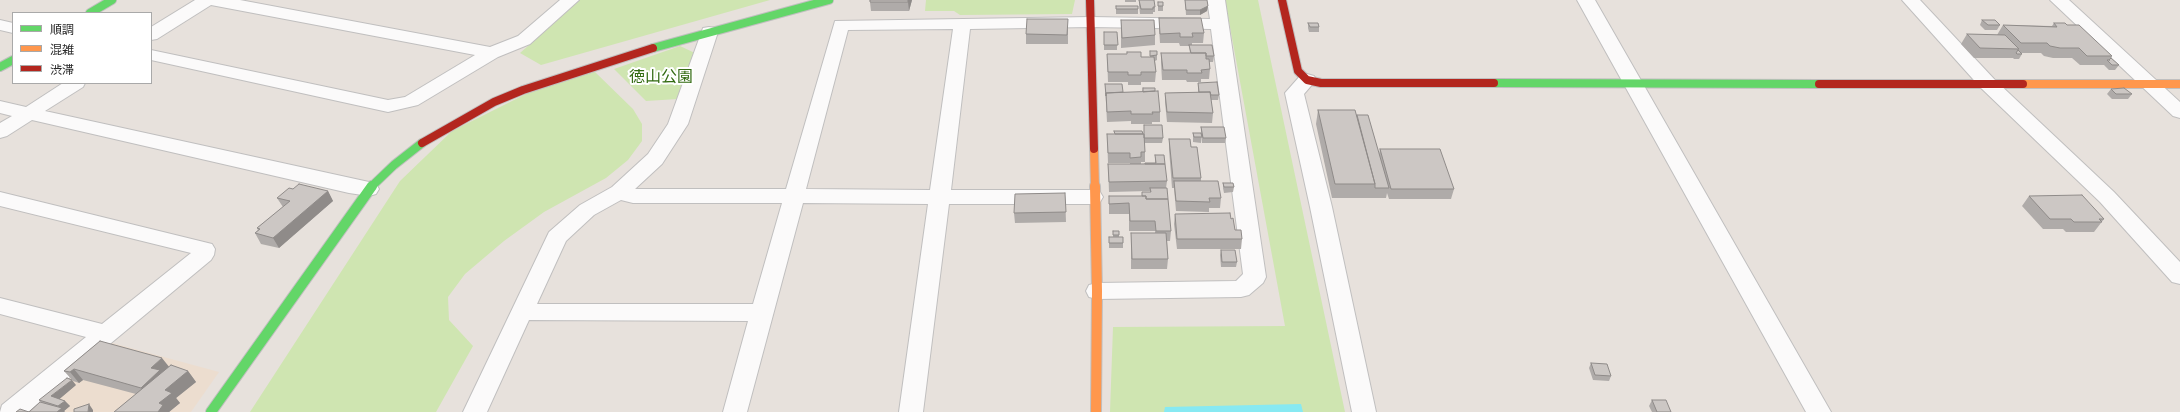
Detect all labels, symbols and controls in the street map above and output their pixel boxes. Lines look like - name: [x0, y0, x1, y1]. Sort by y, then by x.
- legend: [12, 12, 152, 84]
- text: 順調: [50, 24, 74, 36]
- text: 混雑: [50, 44, 74, 56]
- text: 渋滞: [50, 64, 74, 76]
- park label: 徳山公園: [629, 67, 693, 87]

